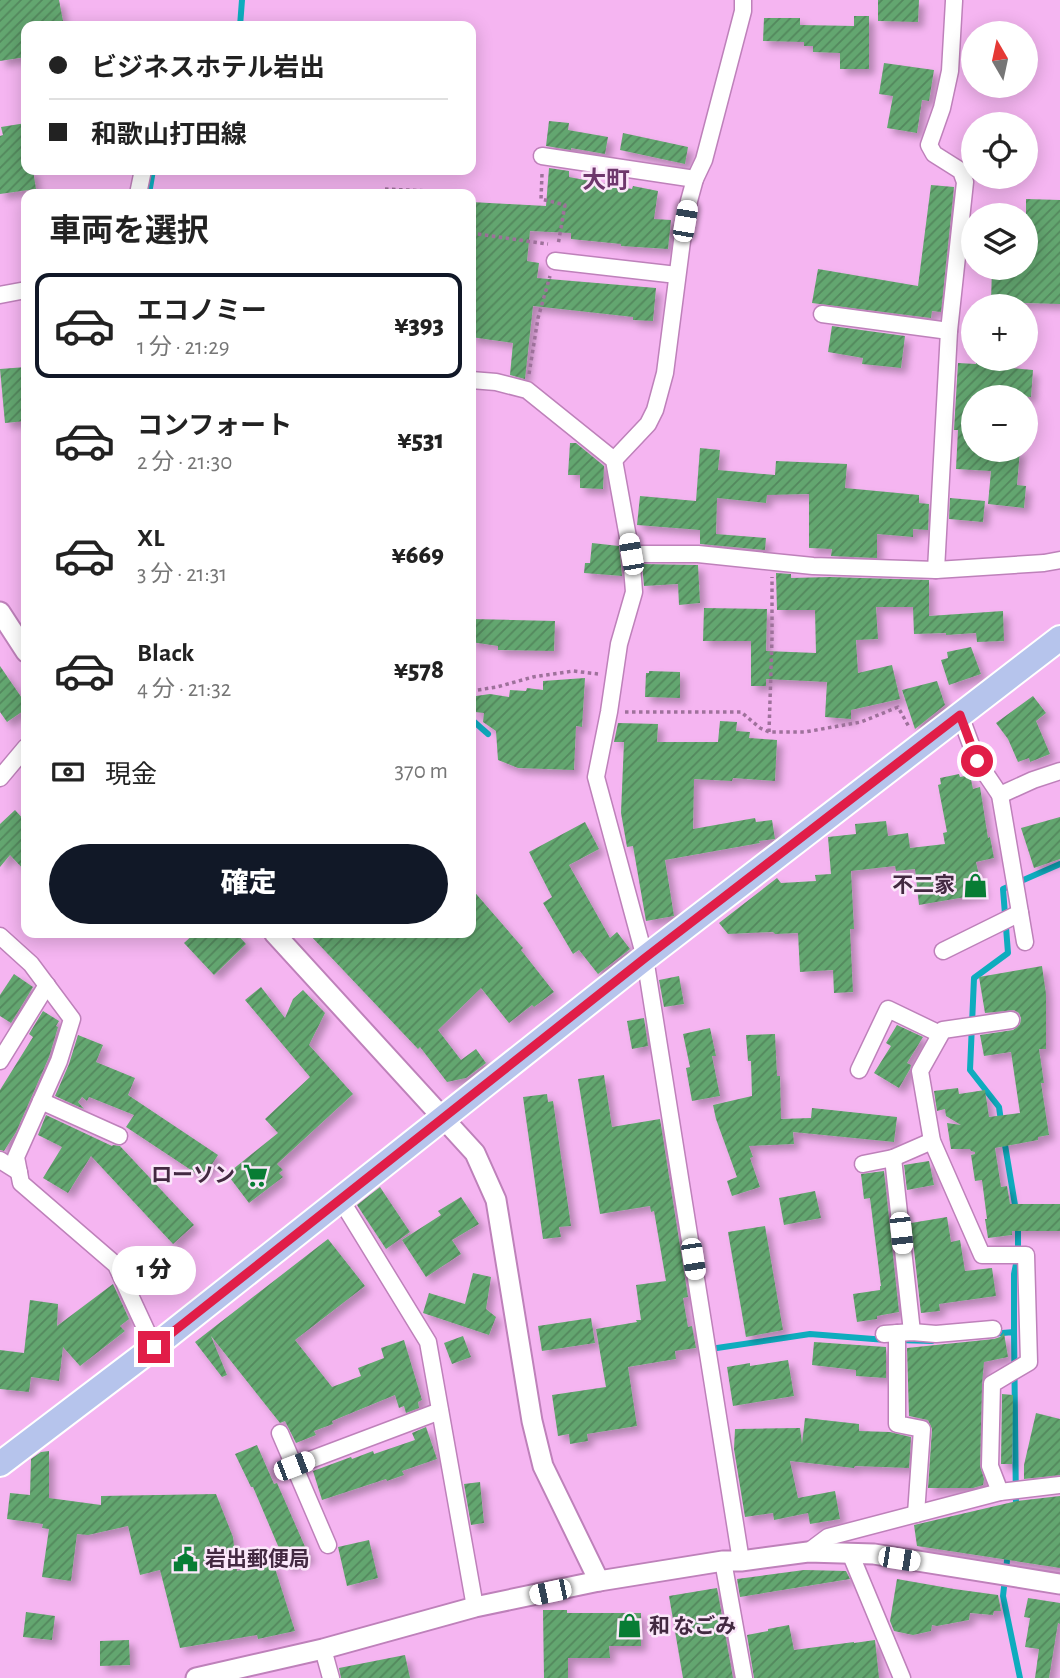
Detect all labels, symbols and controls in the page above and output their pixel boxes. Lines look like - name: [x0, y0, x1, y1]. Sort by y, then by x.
- north arrow: [961, 21, 1038, 98]
- map controls: [961, 21, 1038, 462]
- text: ビジネスホテル岩出: [91, 55, 325, 81]
- button: locate: [961, 112, 1038, 189]
- text: 和歌山打田線: [91, 122, 247, 148]
- district label: 大町: [582, 167, 630, 193]
- car: [672, 198, 699, 244]
- button: layers: [961, 203, 1038, 280]
- text: 車両を選択: [49, 215, 209, 247]
- icon: car: [53, 294, 116, 357]
- button: +: [961, 294, 1038, 371]
- text: エコノミー: [137, 298, 267, 324]
- text: ¥393: [394, 312, 444, 338]
- text: 1 分 · 21:29: [137, 336, 229, 359]
- button: −: [961, 385, 1038, 462]
- icon: car: [53, 409, 116, 472]
- text: コンフォート: [137, 413, 292, 439]
- text: ¥531: [397, 427, 444, 453]
- text: 2 分 · 21:30: [137, 451, 232, 474]
- icon: car: [53, 524, 116, 587]
- text: XL: [137, 525, 164, 551]
- car: [618, 531, 645, 577]
- text: ¥669: [392, 542, 444, 568]
- text: 3 分 · 21:31: [137, 563, 227, 586]
- icon: car: [53, 639, 116, 702]
- text: Black: [137, 640, 194, 666]
- text: ¥578: [394, 657, 444, 683]
- text: 4 分 · 21:32: [137, 678, 231, 701]
- route start: [961, 745, 993, 777]
- icon: cash: [49, 753, 87, 791]
- text: 370 m: [395, 760, 448, 783]
- text: 現金: [105, 762, 157, 788]
- button: 確定: [49, 844, 448, 924]
- shop icon: 不二家: [961, 871, 989, 899]
- place label: 不二家: [892, 874, 955, 896]
- supermarket icon: ローソン: [241, 1161, 269, 1189]
- place label: ローソン: [151, 1165, 235, 1186]
- car: [889, 1211, 914, 1255]
- car: [680, 1237, 707, 1281]
- callout: 1 分: [112, 1246, 196, 1294]
- text: 1 分: [137, 1259, 171, 1282]
- route end: [138, 1331, 170, 1363]
- car: [271, 1449, 318, 1483]
- public building icon: 岩出郵便局: [171, 1545, 199, 1573]
- car: [877, 1545, 922, 1573]
- place label: 岩出郵便局: [205, 1548, 310, 1570]
- car: [528, 1577, 573, 1607]
- shop icon: 和 なごみ: [615, 1612, 643, 1640]
- place label: 和 なごみ: [649, 1614, 736, 1637]

